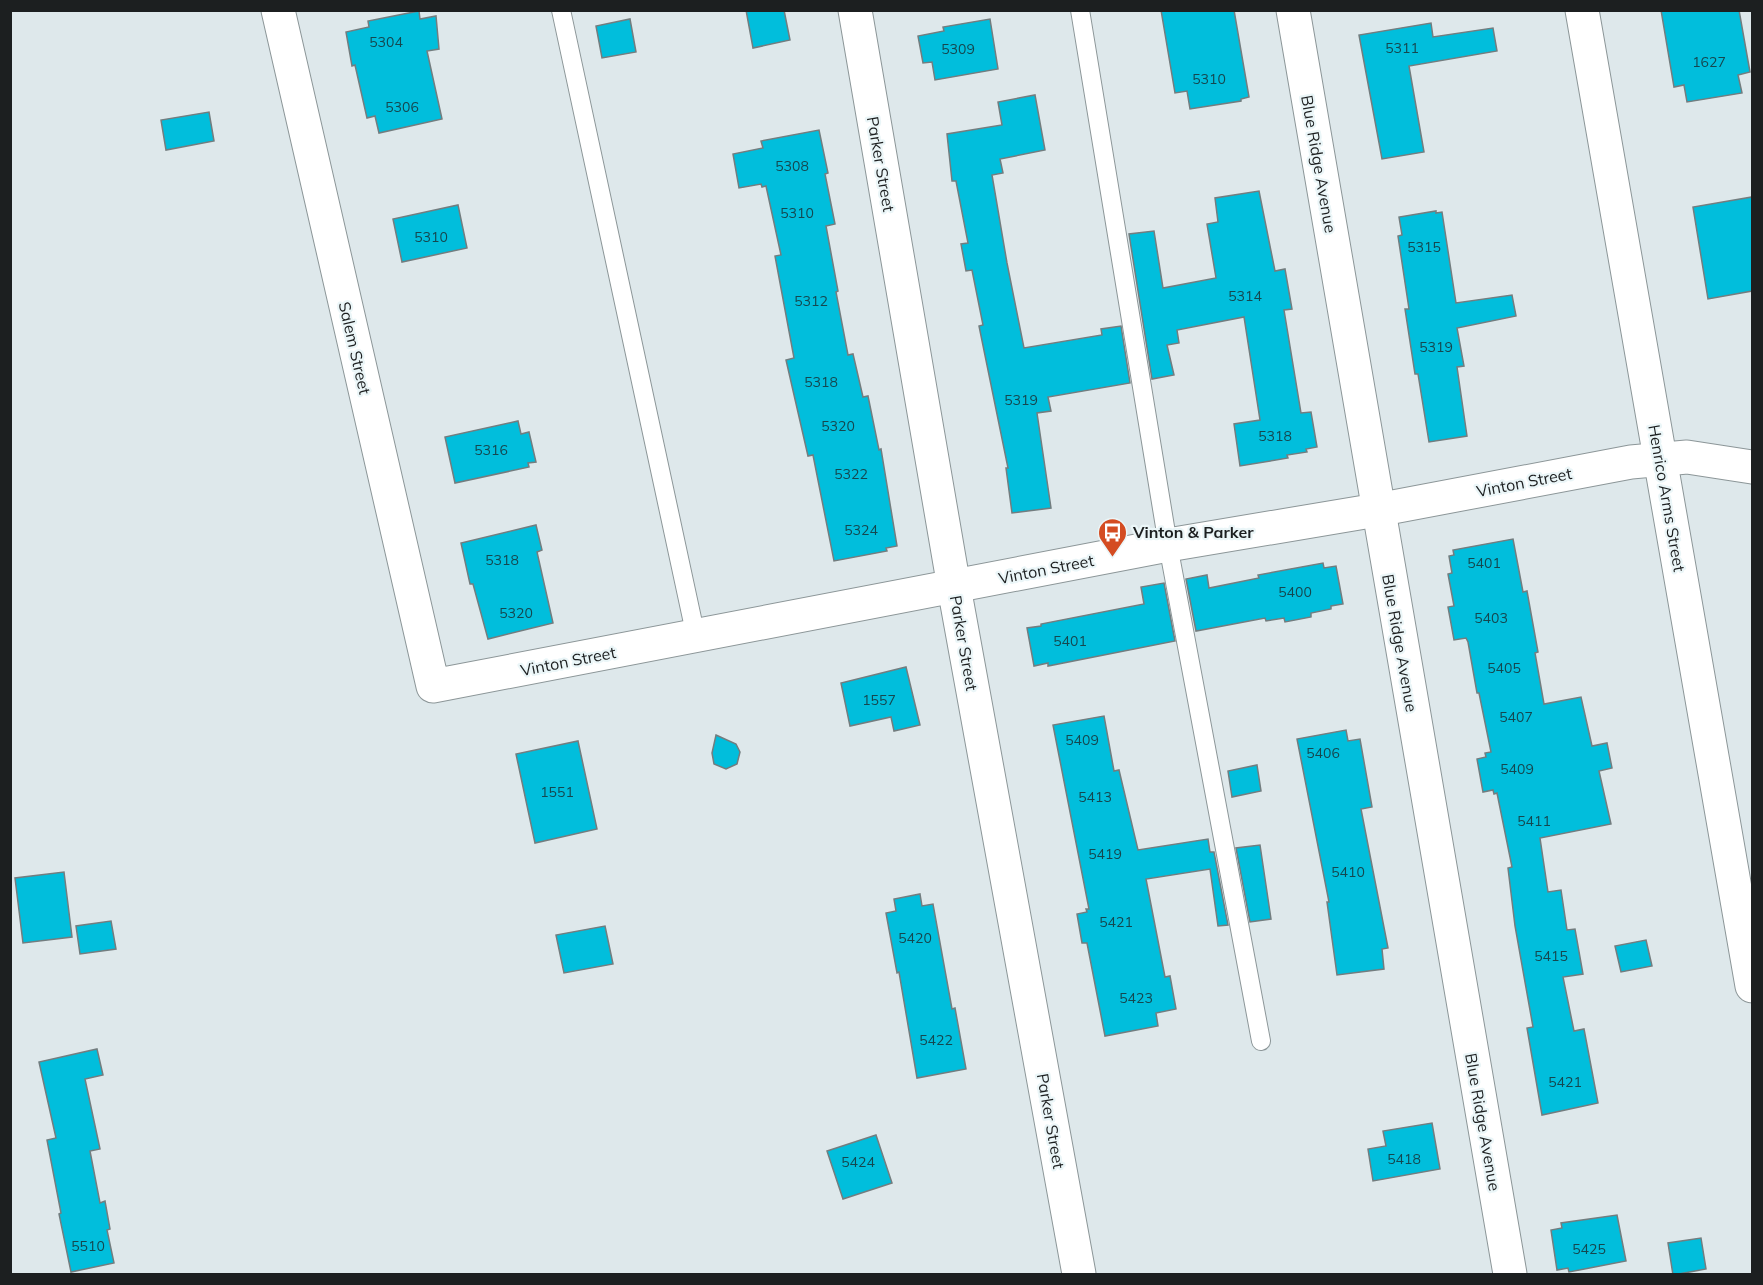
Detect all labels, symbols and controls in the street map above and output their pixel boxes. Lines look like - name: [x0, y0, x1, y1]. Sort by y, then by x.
- house number: 5304: [369, 33, 403, 51]
- house number: 5311: [1385, 39, 1419, 57]
- house number: 5309: [941, 40, 975, 58]
- house number: 1627: [1692, 53, 1726, 71]
- house number: 5310: [1192, 70, 1226, 88]
- street label: Blue Ridge Avenue: [1297, 94, 1341, 234]
- house number: 5306: [385, 98, 419, 116]
- street label: Parker Street: [863, 115, 899, 214]
- house number: 5308: [775, 157, 809, 175]
- house number: 5310: [780, 204, 814, 222]
- house number: 5310: [414, 228, 448, 246]
- house number: 5315: [1407, 238, 1441, 256]
- house number: 5314: [1228, 287, 1262, 305]
- house number: 5312: [794, 292, 828, 310]
- street label: Salem Street: [335, 300, 375, 397]
- house number: 5319: [1419, 338, 1453, 356]
- house number: 5318: [804, 373, 838, 391]
- house number: 5319: [1004, 391, 1038, 409]
- house number: 5320: [821, 417, 855, 435]
- street label: Henrico Arms Street: [1644, 423, 1690, 573]
- house number: 5318: [1258, 427, 1292, 445]
- house number: 5316: [474, 441, 508, 459]
- street label: Vinton Street: [1475, 463, 1574, 501]
- house number: 5322: [834, 465, 868, 483]
- bus stop icon: Vinton & Parker: [1096, 516, 1128, 558]
- house number: 5324: [844, 521, 878, 539]
- place label: Vinton & Parker: [1132, 522, 1254, 542]
- street label: Vinton Street: [997, 550, 1096, 588]
- house number: 5318: [485, 551, 519, 569]
- house number: 5401: [1467, 554, 1501, 572]
- street label: Blue Ridge Avenue: [1378, 573, 1422, 713]
- house number: 5400: [1278, 583, 1312, 601]
- street label: Parker Street: [946, 594, 982, 693]
- house number: 5320: [499, 604, 533, 622]
- house number: 5403: [1474, 609, 1508, 627]
- house number: 5401: [1053, 632, 1087, 650]
- street label: Vinton Street: [519, 642, 618, 680]
- house number: 5405: [1487, 659, 1521, 677]
- house number: 1557: [862, 691, 896, 709]
- house number: 5407: [1499, 708, 1533, 726]
- house number: 5409: [1065, 731, 1099, 749]
- house number: 5406: [1306, 744, 1340, 762]
- house number: 5409: [1500, 760, 1534, 778]
- house number: 1551: [540, 783, 574, 801]
- house number: 5413: [1078, 788, 1112, 806]
- house number: 5411: [1517, 812, 1551, 830]
- house number: 5419: [1088, 845, 1122, 863]
- house number: 5410: [1331, 863, 1365, 881]
- house number: 5421: [1099, 913, 1133, 931]
- house number: 5420: [898, 929, 932, 947]
- house number: 5415: [1534, 947, 1568, 965]
- house number: 5423: [1119, 989, 1153, 1007]
- house number: 5422: [919, 1031, 953, 1049]
- street label: Blue Ridge Avenue: [1461, 1052, 1505, 1192]
- street label: Parker Street: [1033, 1072, 1069, 1171]
- house number: 5421: [1548, 1073, 1582, 1091]
- house number: 5418: [1387, 1150, 1421, 1168]
- house number: 5424: [841, 1153, 875, 1171]
- house number: 5510: [71, 1237, 105, 1255]
- house number: 5425: [1572, 1240, 1606, 1258]

